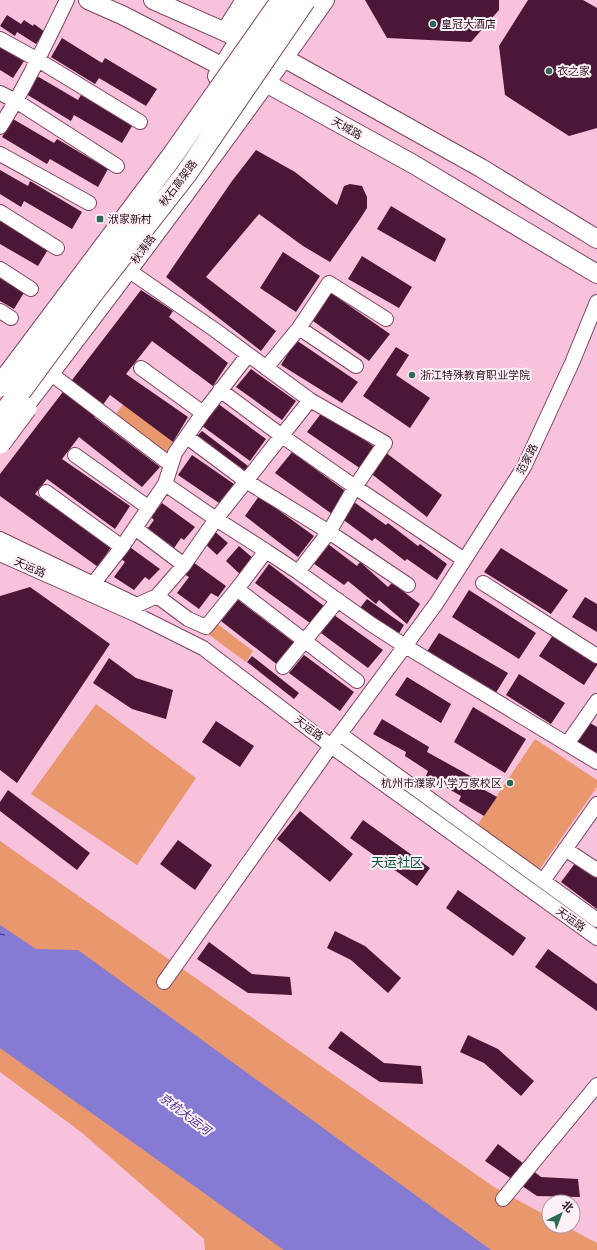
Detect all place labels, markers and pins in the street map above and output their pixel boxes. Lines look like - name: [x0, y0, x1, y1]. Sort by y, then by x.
- place label: 皇冠大酒店: [441, 18, 496, 30]
- marker: 皇冠大酒店: [428, 19, 438, 29]
- place label: 衣之家: [557, 65, 590, 77]
- marker: 衣之家: [544, 66, 554, 76]
- place label: 洑家新村: [108, 213, 152, 225]
- marker: 洑家新村: [95, 214, 105, 224]
- place label: 浙江特殊教育职业学院: [420, 369, 530, 381]
- marker: 浙江特殊教育职业学院: [407, 370, 417, 380]
- place label: 杭州市濮家小学万家校区: [381, 777, 502, 789]
- marker: 杭州市濮家小学万家校区: [505, 778, 515, 788]

